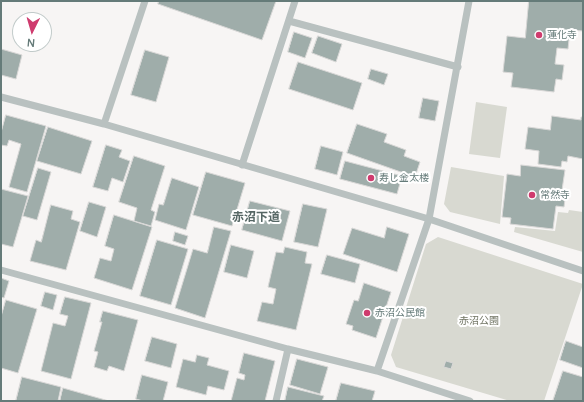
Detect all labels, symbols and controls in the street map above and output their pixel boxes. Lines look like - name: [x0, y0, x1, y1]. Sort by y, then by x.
- north arrow: [12, 12, 52, 52]
- place label: 蓮化寺: [547, 29, 577, 41]
- marker: 蓮化寺: [534, 30, 544, 40]
- text: N: [26, 36, 36, 51]
- place label: 寿し金太楼: [379, 172, 429, 184]
- marker: 寿し金太楼: [366, 173, 376, 183]
- place label: 常然寺: [540, 189, 570, 201]
- marker: 常然寺: [527, 190, 537, 200]
- district label: 赤沼下道: [232, 211, 280, 225]
- place label: 赤沼公民館: [375, 307, 425, 319]
- marker: 赤沼公民館: [362, 308, 372, 318]
- park label: 赤沼公園: [459, 315, 499, 327]

